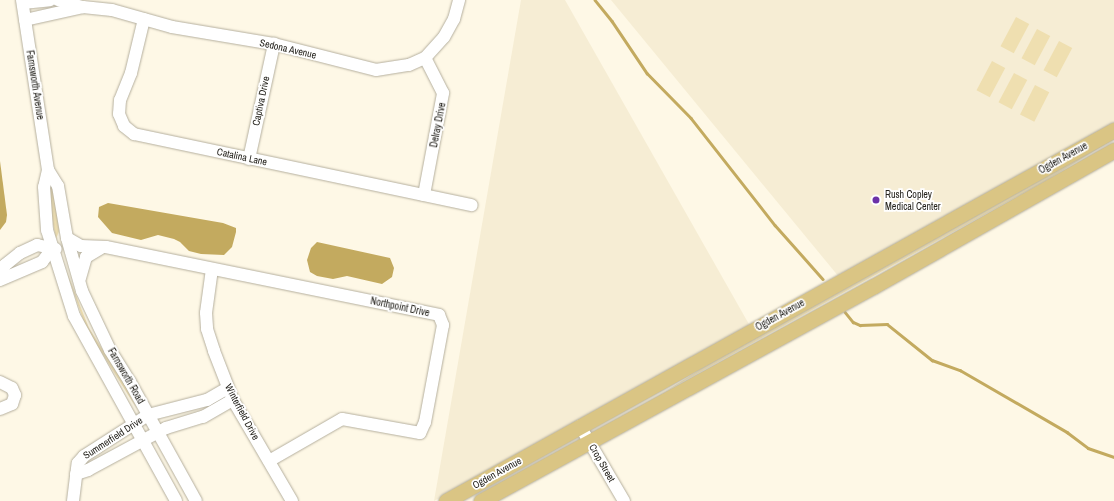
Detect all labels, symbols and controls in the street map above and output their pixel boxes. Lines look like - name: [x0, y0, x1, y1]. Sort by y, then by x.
- street label: Sedona Avenue: [258, 37, 318, 61]
- street label: Farnsworth Avenue: [24, 49, 46, 121]
- street label: Captiva Drive: [250, 75, 272, 127]
- street label: Delray Drive: [428, 101, 448, 149]
- street label: Ogden Avenue: [1036, 140, 1090, 176]
- street label: Catalina Lane: [216, 146, 268, 168]
- place label: Rush Copley Medical Center: [885, 188, 941, 212]
- marker: Rush Copley Medical Center: [870, 194, 882, 206]
- street label: Northpoint Drive: [369, 295, 431, 319]
- street label: Ogden Avenue: [753, 297, 807, 333]
- street label: Farnsworth Road: [105, 346, 147, 406]
- street label: Winterfield Drive: [222, 382, 262, 442]
- street label: Summerfield Drive: [81, 414, 145, 462]
- street label: Crop Street: [586, 442, 618, 484]
- street label: Ogden Avenue: [470, 455, 524, 491]

